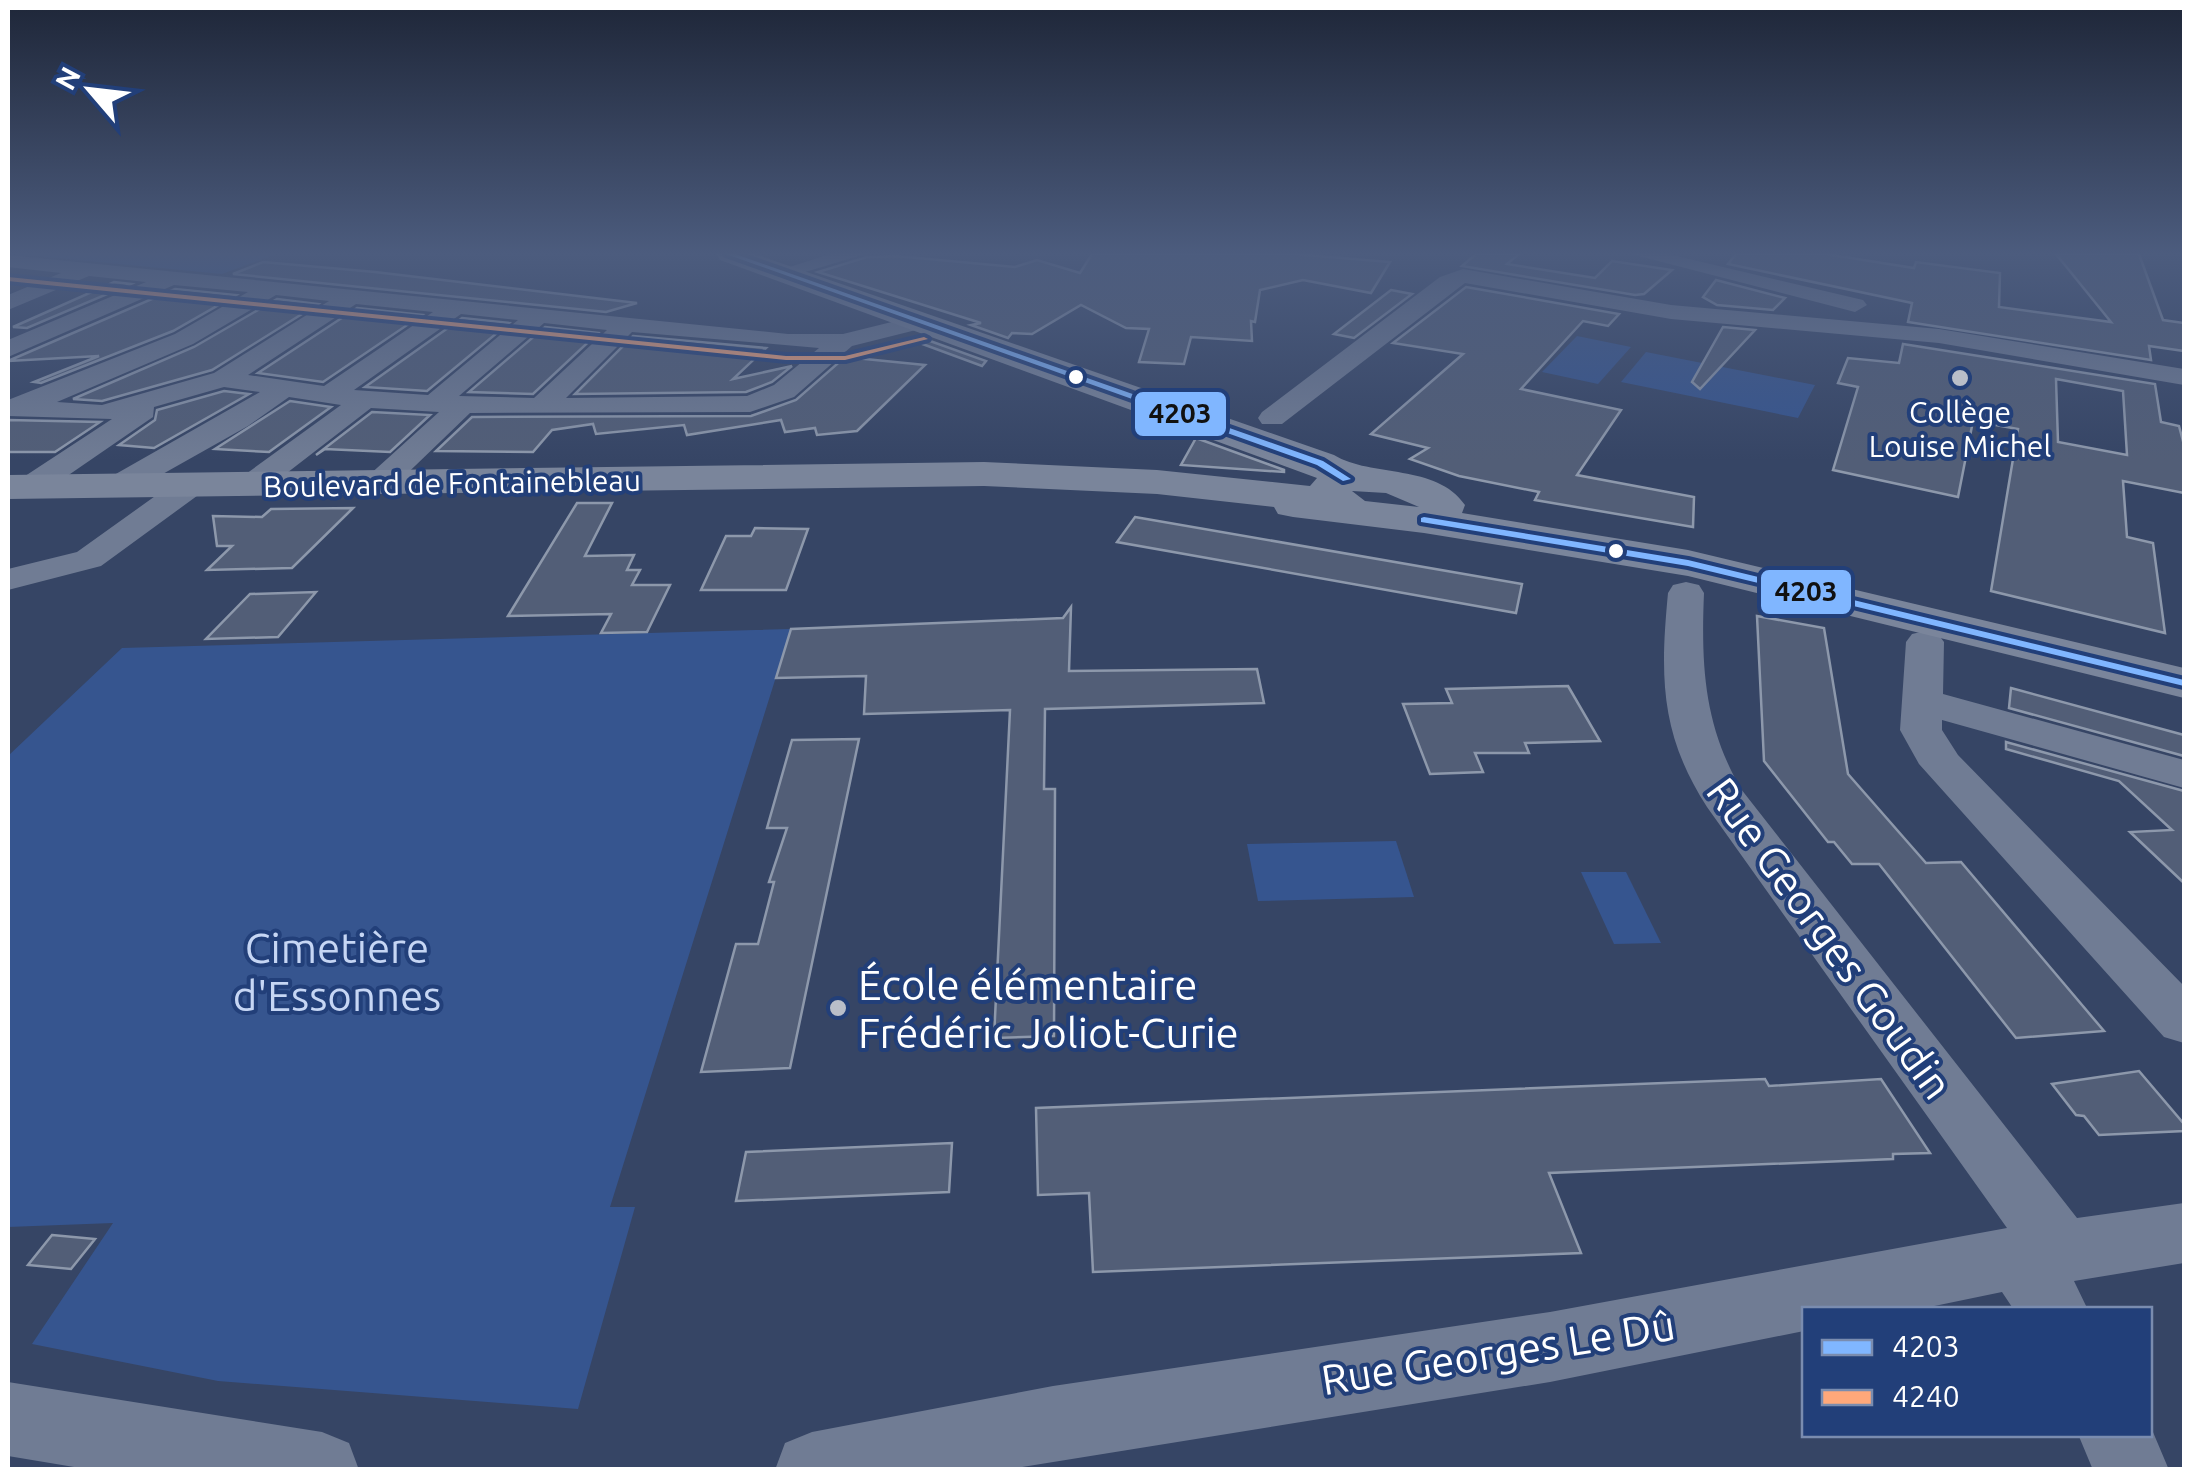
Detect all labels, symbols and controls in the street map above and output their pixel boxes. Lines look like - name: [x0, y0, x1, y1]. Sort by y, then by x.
- north arrow: [40, 40, 140, 140]
- text: N: [49, 62, 86, 95]
- unlabelled marker: [1066, 367, 1086, 387]
- marker: Collège Louise Michel: [1949, 367, 1971, 389]
- line badge: 4203: [1133, 390, 1228, 438]
- place label: Collège Louise Michel: [1869, 395, 2051, 463]
- text: 4203: [1148, 397, 1212, 428]
- street label: Boulevard de Fontainebleau: [263, 463, 641, 503]
- unlabelled marker: [1606, 541, 1626, 561]
- line badge: 4203: [1759, 568, 1853, 616]
- text: 4203: [1774, 575, 1838, 606]
- street label: Rue Georges Goudin: [1698, 769, 1962, 1107]
- park label: Cimetière d'Essonnes: [233, 924, 441, 1019]
- place label: École élémentaire Frédéric Joliot-Curie: [858, 961, 1239, 1056]
- marker: École élémentaire Frédéric Joliot-Curie: [827, 997, 849, 1019]
- street label: Rue Georges Le Dû: [1318, 1301, 1678, 1403]
- legend: [1802, 1307, 2152, 1437]
- text: 4203: [1892, 1329, 1960, 1363]
- text: 4240: [1892, 1379, 1960, 1413]

